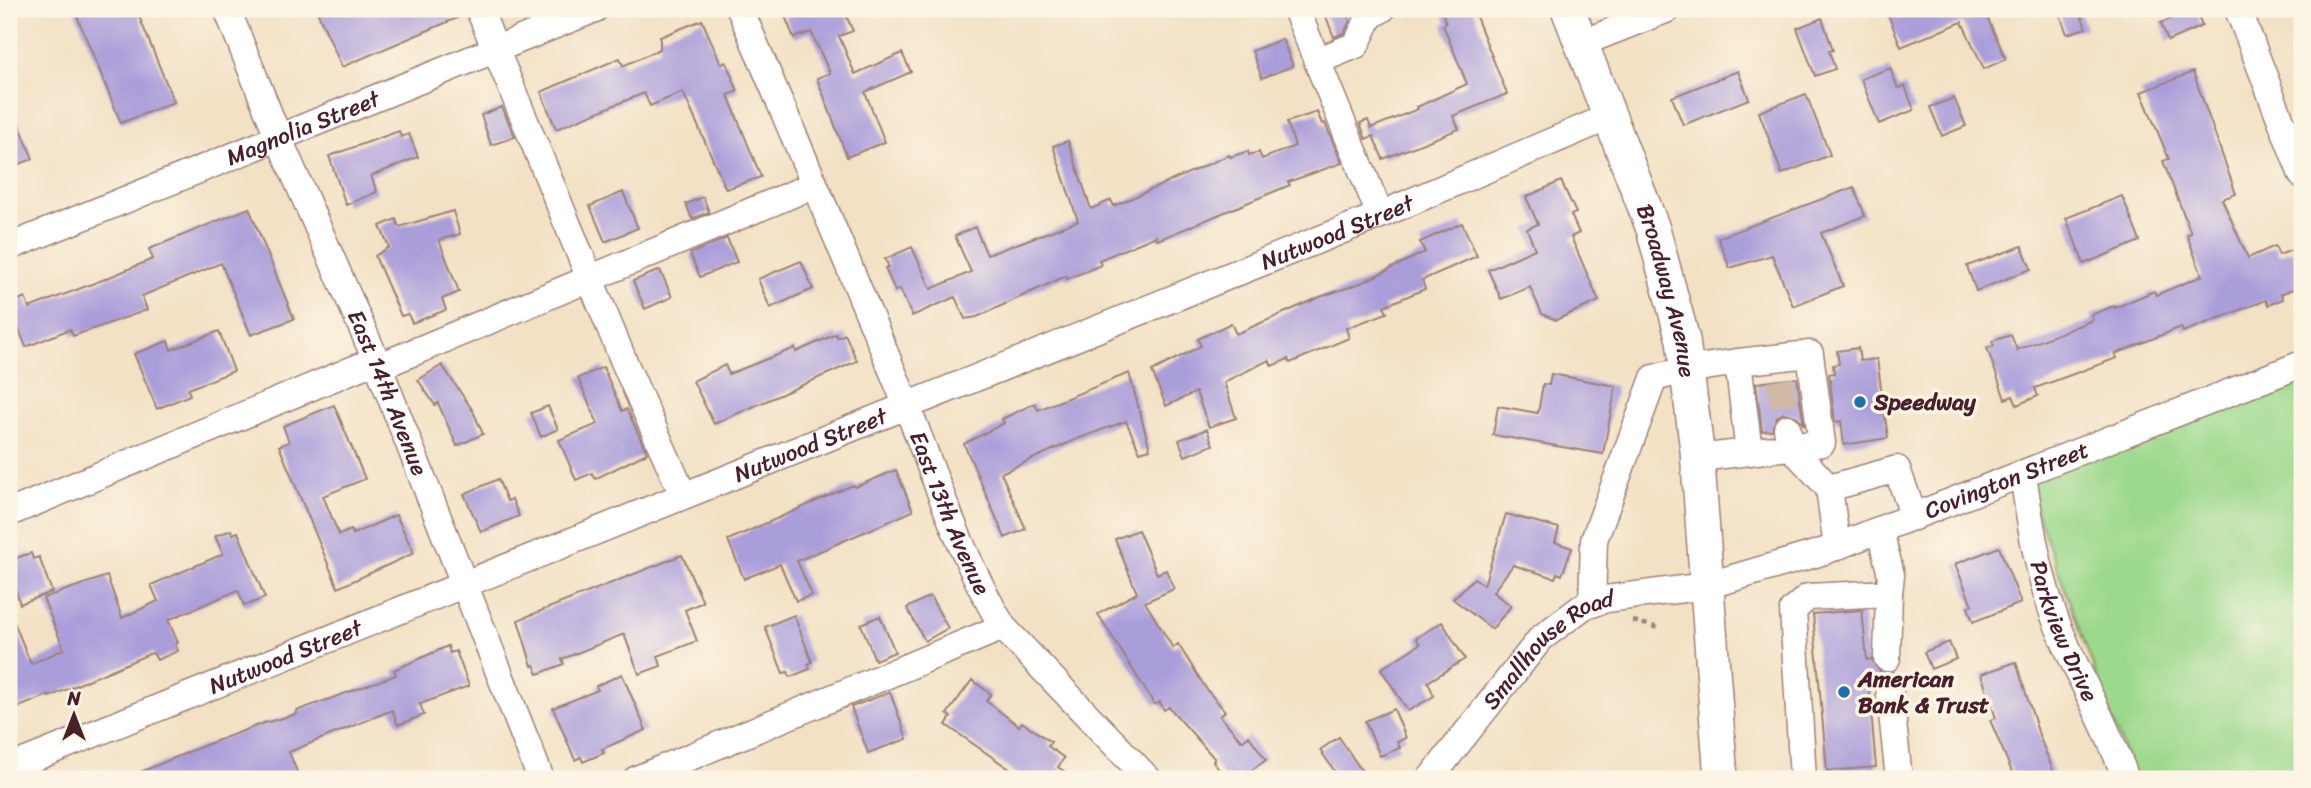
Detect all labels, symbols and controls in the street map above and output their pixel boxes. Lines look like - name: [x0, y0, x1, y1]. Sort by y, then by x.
- street label: Magnolia Street: [220, 77, 387, 177]
- street label: Nutwood Street: [1254, 182, 1422, 282]
- street label: Broadway Avenue: [1625, 197, 1708, 380]
- street label: East 14th Avenue: [336, 303, 440, 482]
- place label: Speedway: [1873, 382, 1977, 423]
- marker: Speedway: [1852, 394, 1868, 410]
- street label: Nutwood Street: [727, 395, 895, 494]
- street label: East 13th Avenue: [898, 425, 1002, 602]
- street label: Covington Street: [1918, 429, 2095, 531]
- street label: Parkview Drive: [2018, 556, 2110, 709]
- street label: Smallhouse Road: [1471, 578, 1618, 719]
- street label: Nutwood Street: [202, 607, 370, 706]
- place label: American Bank & Trust: [1857, 659, 1989, 726]
- north arrow: [38, 680, 108, 750]
- text: N: [66, 682, 81, 715]
- marker: American Bank & Trust: [1836, 684, 1852, 700]

